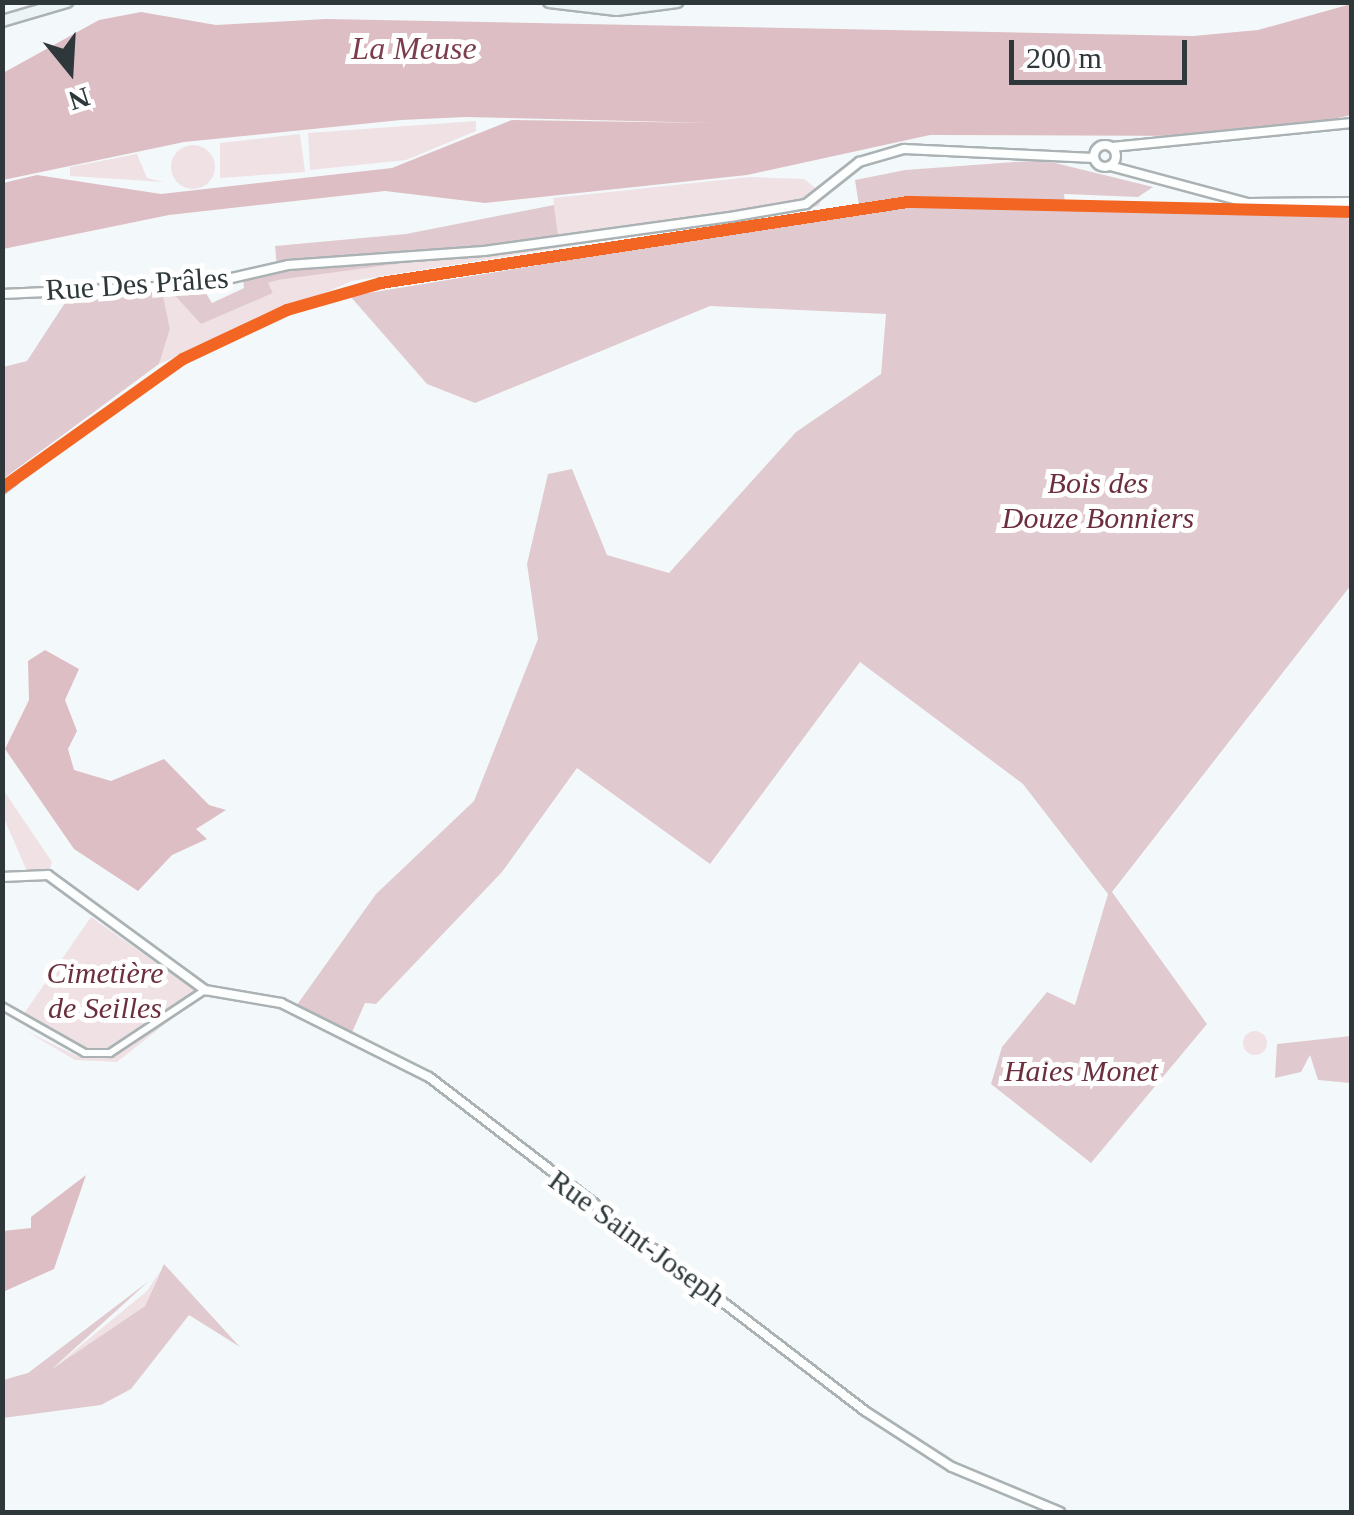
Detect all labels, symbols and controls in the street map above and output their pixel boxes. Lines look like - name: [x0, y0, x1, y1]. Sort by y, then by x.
- north arrow: [20, 20, 120, 120]
- scale bar: [1014, 20, 1192, 82]
- water label: La Meuse: [351, 29, 477, 67]
- text: 200 m: [1026, 41, 1102, 74]
- text: N: [65, 81, 94, 117]
- street label: Rue Des Prâles: [44, 260, 230, 308]
- park label: Bois des Douze Bonniers: [1002, 465, 1194, 536]
- park label: Cimetière de Seilles: [46, 955, 164, 1026]
- park label: Haies Monet: [1004, 1053, 1158, 1089]
- street label: Rue Saint-Joseph: [542, 1162, 732, 1314]

